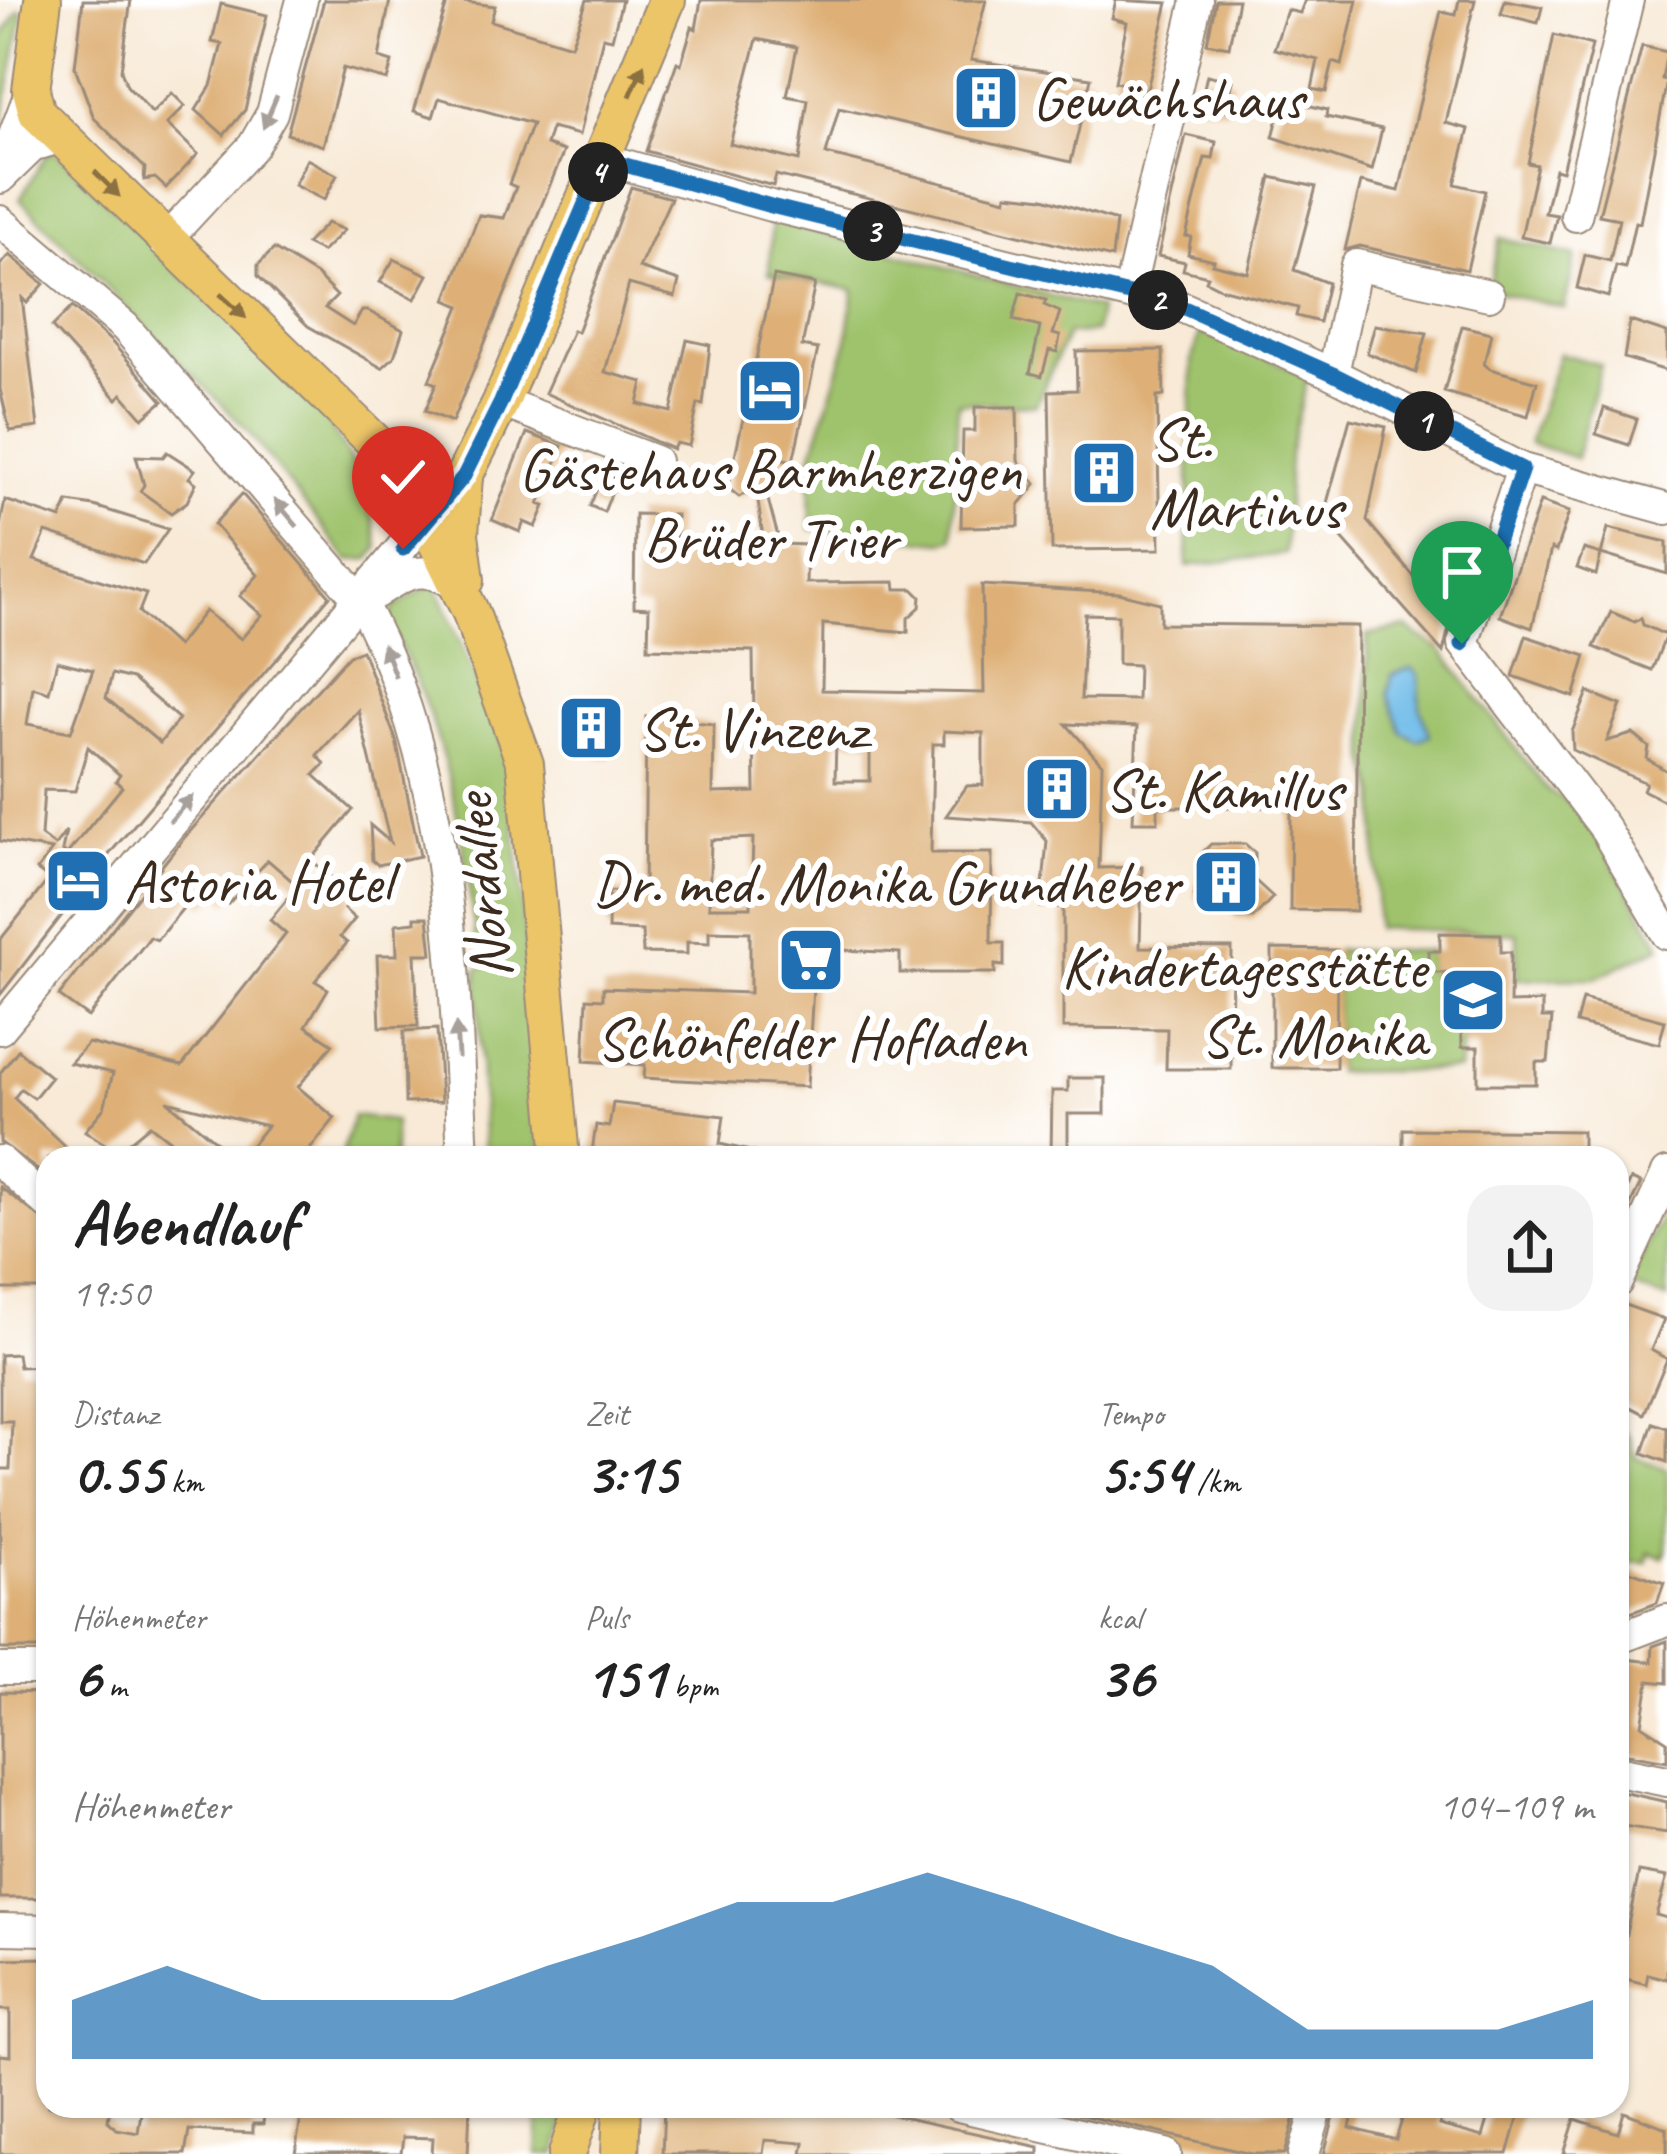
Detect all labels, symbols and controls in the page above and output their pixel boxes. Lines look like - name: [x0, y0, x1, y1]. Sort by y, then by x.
- place label: Gewächshaus: [1032, 61, 1308, 137]
- one-way arrow: [628, 62, 647, 98]
- building icon: Gewächshaus: [951, 63, 1021, 133]
- one-way arrow: [260, 94, 279, 130]
- pin: 4: [568, 142, 628, 202]
- text: 4: [591, 151, 605, 193]
- one-way arrow: [92, 169, 120, 198]
- pin: 3: [843, 201, 903, 261]
- text: 3: [866, 210, 880, 252]
- pin: 2: [1128, 270, 1188, 330]
- text: 2: [1151, 279, 1165, 321]
- one-way arrow: [218, 291, 247, 319]
- hotel icon: Gästehaus Barmherzigen Brüder Trier: [735, 356, 805, 426]
- pin: 1: [1394, 391, 1454, 451]
- text: 1: [1417, 400, 1431, 442]
- place label: St. Martinus: [1150, 401, 1347, 546]
- pin: [352, 426, 454, 549]
- place label: Gästehaus Barmherzigen Brüder Trier: [518, 432, 1023, 577]
- building icon: St. Martinus: [1069, 438, 1139, 508]
- icon: check: [370, 444, 436, 510]
- one-way arrow: [273, 498, 299, 528]
- pin: [1411, 521, 1513, 644]
- icon: arrive: [1429, 539, 1495, 605]
- one-way arrow: [378, 641, 397, 677]
- place label: St. Vinzenz: [638, 691, 873, 767]
- building icon: St. Vinzenz: [556, 693, 626, 763]
- place label: St. Kamillus: [1104, 752, 1348, 828]
- building icon: St. Kamillus: [1022, 754, 1092, 824]
- street label: Nordallee: [433, 786, 528, 983]
- one-way arrow: [168, 794, 194, 824]
- place label: Astoria Hotel: [124, 844, 401, 920]
- place label: Dr. med. Monika Grundheber: [592, 845, 1184, 921]
- hotel icon: Astoria Hotel: [43, 846, 113, 916]
- building icon: Dr. med. Monika Grundheber: [1191, 847, 1261, 917]
- supermarket icon: Schönfelder Hofladen: [776, 925, 846, 995]
- place label: Kindertagesstätte St. Monika: [1061, 929, 1431, 1074]
- school or university icon: Kindertagesstätte St. Monika: [1438, 965, 1508, 1035]
- place label: Schönfelder Hofladen: [596, 1001, 1028, 1077]
- one-way arrow: [447, 1021, 466, 1059]
- text: Abendlauf: [72, 1182, 297, 1265]
- button: share: [1467, 1185, 1593, 1311]
- text: 19:50: [72, 1269, 150, 1318]
- text: Distanz: [72, 1393, 158, 1435]
- text: Zeit: [585, 1393, 629, 1435]
- text: Tempo: [1098, 1393, 1163, 1435]
- text: 0.55: [72, 1435, 163, 1511]
- text: 3:15: [585, 1435, 677, 1511]
- text: 5:54: [1098, 1435, 1189, 1511]
- text: km: [163, 1461, 203, 1503]
- text: /km: [1189, 1461, 1240, 1503]
- text: Höhenmeter: [72, 1597, 206, 1639]
- text: Puls: [585, 1597, 629, 1639]
- text: kcal: [1098, 1597, 1142, 1639]
- text: 6: [72, 1639, 100, 1715]
- text: 151: [585, 1639, 665, 1715]
- text: 36: [1098, 1639, 1153, 1715]
- text: m: [100, 1665, 127, 1707]
- text: bpm: [665, 1665, 718, 1707]
- text: Höhenmeter: [72, 1782, 230, 1831]
- text: 104–109 m: [1439, 1782, 1593, 1831]

